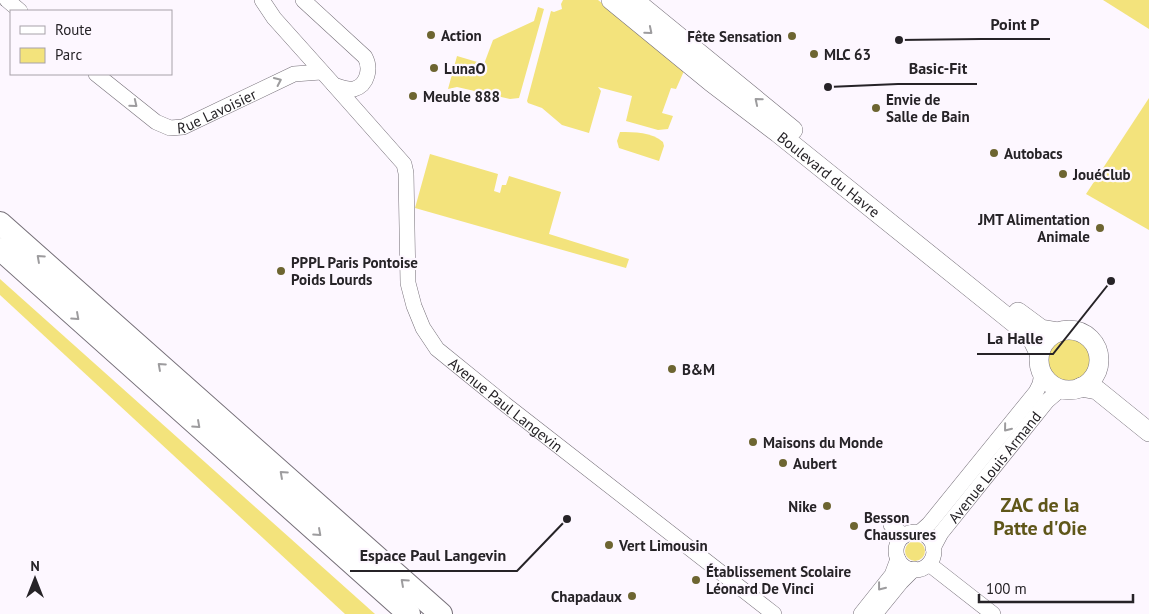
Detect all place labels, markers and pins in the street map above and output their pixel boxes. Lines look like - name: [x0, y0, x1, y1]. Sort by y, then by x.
- callout: Point P: [981, 8, 1050, 39]
- place label: Action: [441, 26, 482, 45]
- place label: Fête Sensation: [687, 27, 782, 46]
- marker: Action: [425, 29, 437, 41]
- marker: Fête Sensation: [786, 30, 798, 42]
- place label: MLC 63: [824, 45, 871, 64]
- marker: MLC 63: [808, 48, 820, 60]
- callout: Basic-Fit: [898, 53, 977, 84]
- place label: LunaO: [444, 59, 485, 78]
- marker: LunaO: [428, 62, 440, 74]
- place label: Meuble 888: [423, 87, 500, 106]
- marker: Meuble 888: [407, 90, 419, 102]
- place label: Envie de Salle de Bain: [886, 90, 970, 126]
- marker: Envie de Salle de Bain: [870, 102, 882, 114]
- place label: Autobacs: [1004, 144, 1063, 163]
- marker: Autobacs: [988, 147, 1000, 159]
- place label: JouéClub: [1072, 165, 1131, 184]
- marker: JouéClub: [1057, 168, 1069, 180]
- place label: JMT Alimentation Animale: [977, 210, 1090, 246]
- marker: JMT Alimentation Animale: [1094, 222, 1106, 234]
- place label: PPPL Paris Pontoise Poids Lourds: [291, 253, 418, 289]
- marker: PPPL Paris Pontoise Poids Lourds: [275, 265, 287, 277]
- callout: La Halle: [977, 323, 1053, 354]
- place label: B&M: [682, 360, 715, 379]
- marker: B&M: [666, 363, 678, 375]
- place label: Maisons du Monde: [763, 433, 883, 452]
- marker: Maisons du Monde: [747, 436, 759, 448]
- place label: Aubert: [793, 454, 838, 473]
- marker: Aubert: [777, 457, 789, 469]
- place label: Nike: [788, 497, 817, 516]
- marker: Nike: [821, 500, 833, 512]
- place label: Besson Chaussures: [864, 508, 936, 544]
- marker: Besson Chaussures: [848, 520, 860, 532]
- place label: Vert Limousin: [618, 536, 708, 555]
- marker: Vert Limousin: [603, 539, 615, 551]
- callout: Espace Paul Langevin: [350, 540, 517, 571]
- place label: Établissement Scolaire Léonard De Vinci: [706, 562, 852, 598]
- marker: Établissement Scolaire Léonard De Vinci: [690, 574, 702, 586]
- place label: Chapadaux: [551, 587, 622, 606]
- marker: Chapadaux: [626, 590, 638, 602]

